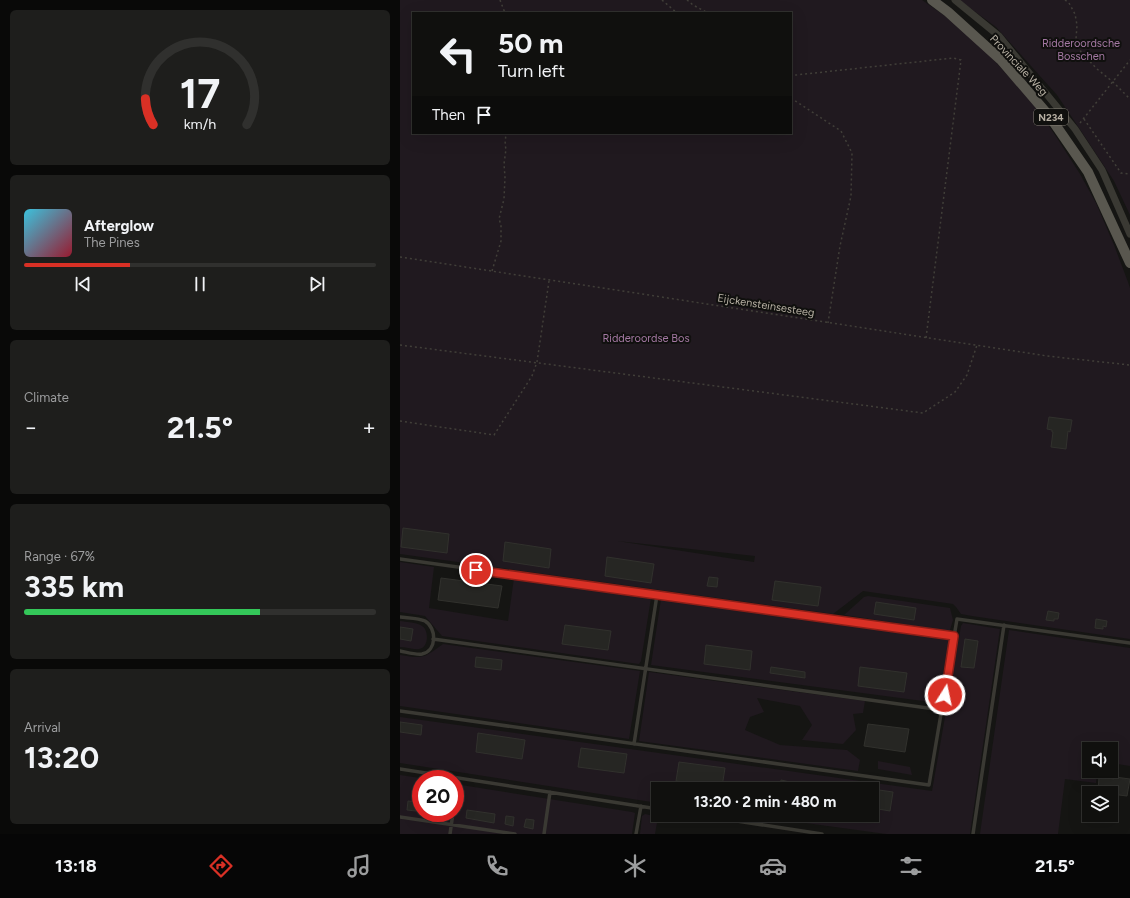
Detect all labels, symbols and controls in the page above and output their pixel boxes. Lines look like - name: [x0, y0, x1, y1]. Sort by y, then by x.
- text: 50 m: [498, 26, 564, 60]
- icon: left: [432, 28, 484, 80]
- street label: Provinciale Weg: [987, 32, 1050, 98]
- park label: Ridderoordsche Bosschen: [1042, 37, 1120, 63]
- text: Turn left: [498, 60, 565, 82]
- text: 17: [180, 68, 220, 118]
- icon: arrive: [473, 104, 495, 126]
- text: Then: [432, 106, 465, 124]
- road number: N234: [1034, 109, 1068, 125]
- text: km/h: [184, 115, 216, 133]
- text: Afterglow: [84, 217, 154, 235]
- text: The Pines: [84, 235, 140, 250]
- icon: previous: [72, 273, 94, 295]
- icon: pause: [189, 273, 211, 295]
- icon: next: [306, 273, 328, 295]
- street label: Eijckensteinsesteeg: [716, 291, 815, 320]
- park label: Ridderoordse Bos: [602, 332, 690, 345]
- text: Climate: [24, 390, 69, 405]
- text: 21.5°: [167, 409, 233, 446]
- text: −: [24, 414, 38, 441]
- text: +: [362, 414, 376, 441]
- text: Range · 67%: [24, 549, 95, 564]
- pin: [459, 553, 493, 587]
- icon: arrive: [465, 559, 487, 581]
- text: 335 km: [24, 568, 124, 605]
- position arrow: [924, 674, 966, 716]
- text: Arrival: [24, 720, 61, 735]
- text: 13:20: [24, 739, 99, 776]
- map controls: [1082, 742, 1118, 822]
- button: sound: [1082, 742, 1118, 778]
- speed limit sign: 20: [412, 770, 464, 822]
- button: layers: [1082, 786, 1118, 822]
- text: 13:20 · 2 min · 480 m: [694, 793, 836, 811]
- icon: directions: [207, 852, 235, 880]
- icon: music: [345, 852, 373, 880]
- icon: phone: [483, 852, 511, 880]
- icon: climate: [621, 852, 649, 880]
- icon: car: [759, 852, 787, 880]
- icon: filters: [897, 852, 925, 880]
- text: 13:18: [55, 855, 97, 877]
- text: 21.5°: [1035, 855, 1075, 877]

